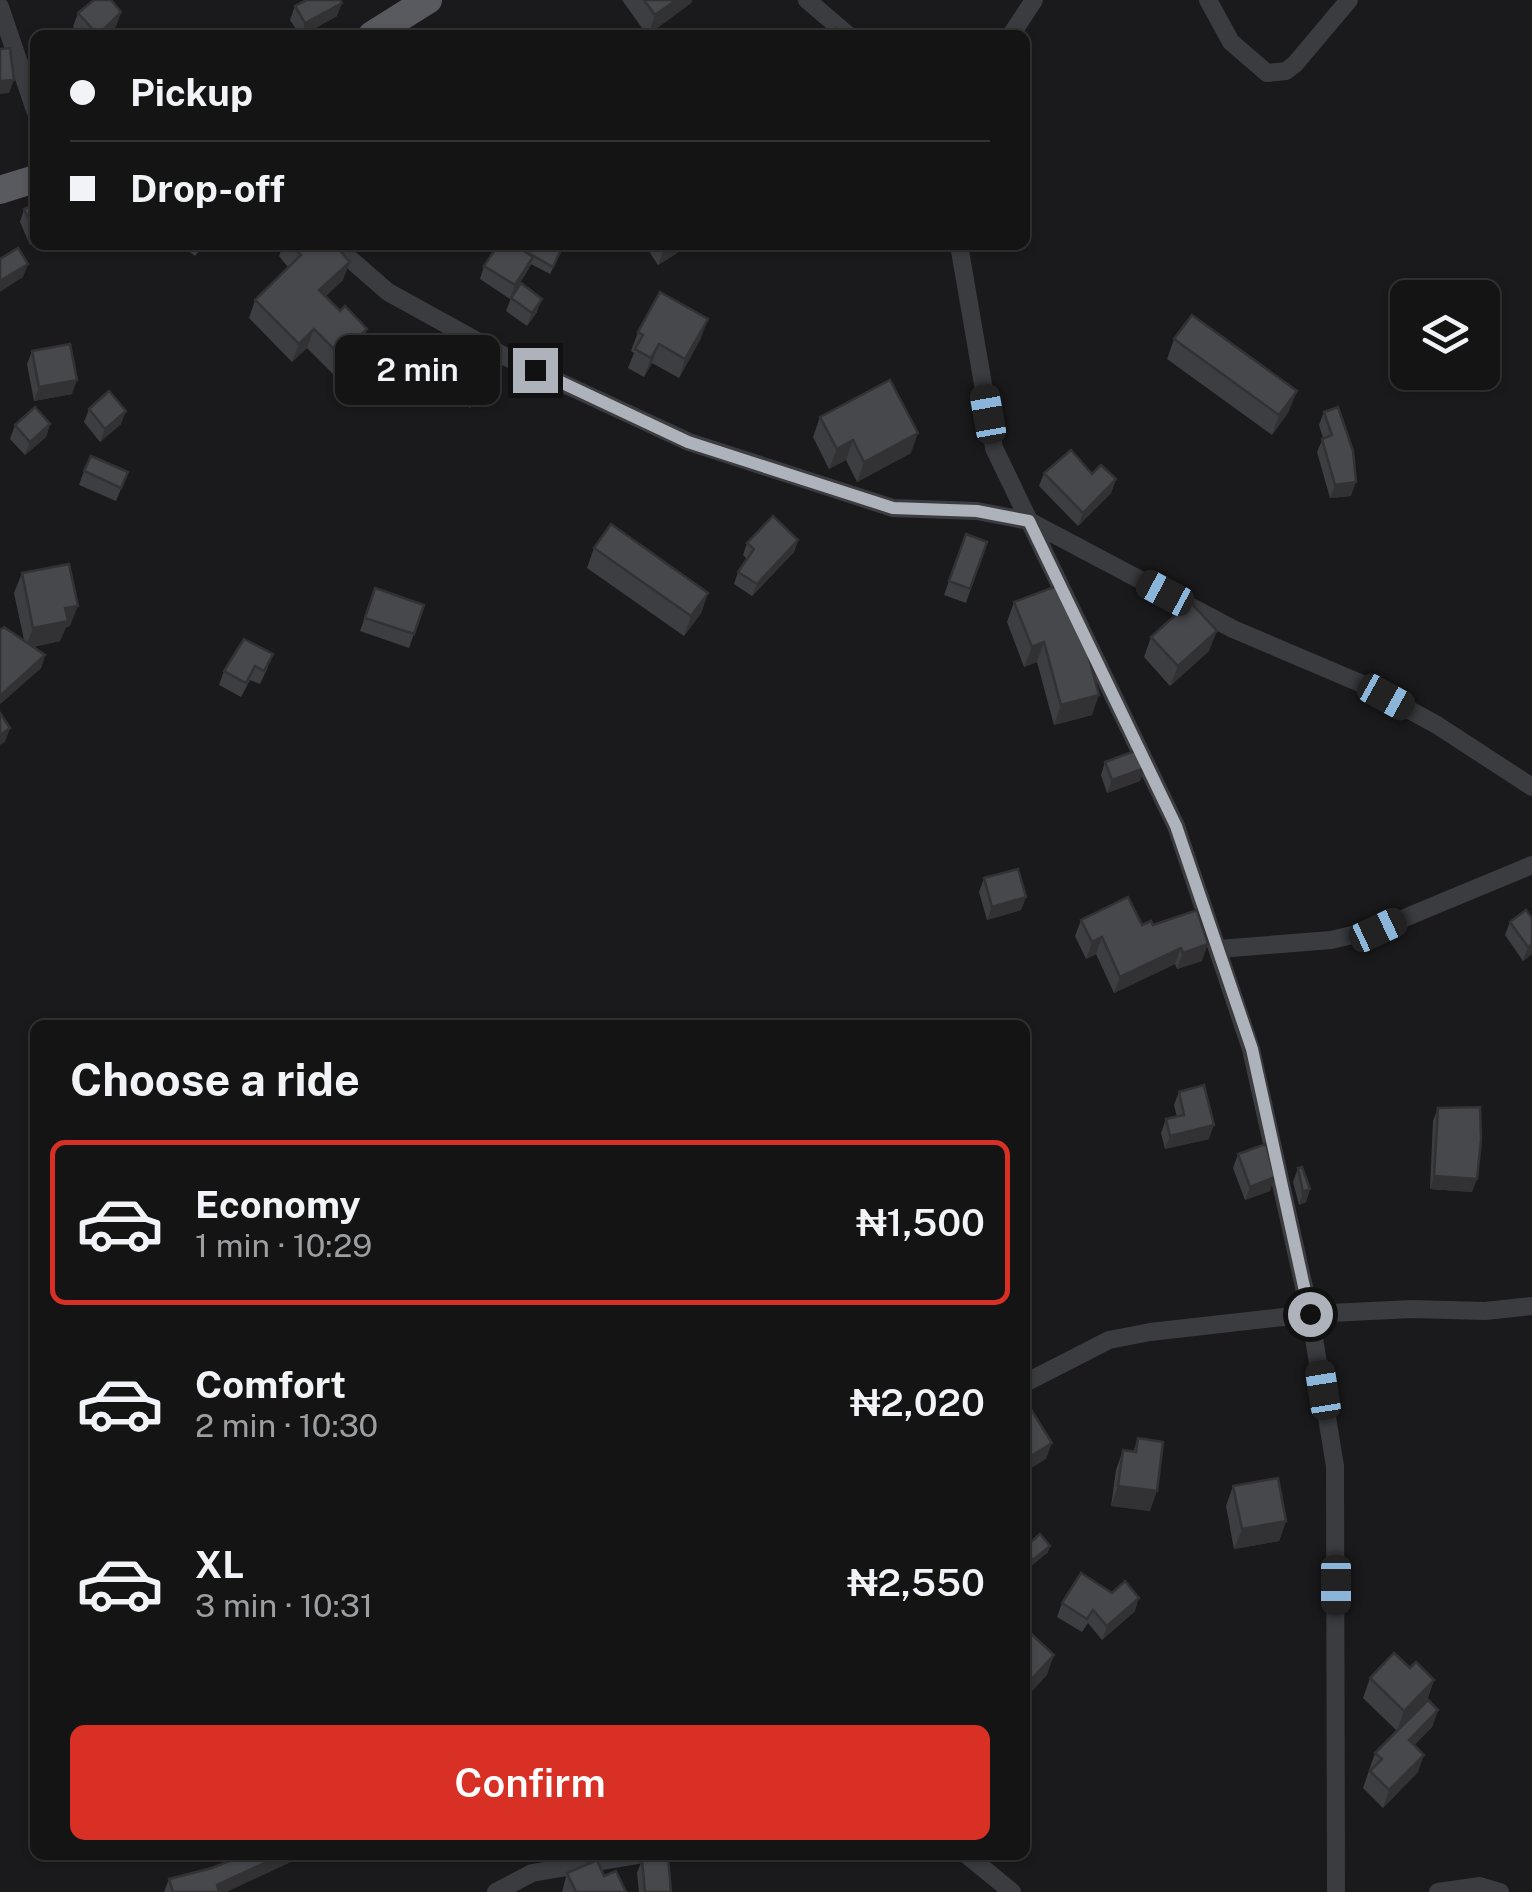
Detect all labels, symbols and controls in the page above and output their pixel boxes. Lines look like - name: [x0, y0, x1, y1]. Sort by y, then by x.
- text: Pickup: [130, 70, 253, 115]
- text: Drop-off: [130, 166, 285, 211]
- map controls: [1390, 280, 1500, 390]
- button: layers: [1390, 280, 1500, 390]
- callout: 2 min: [335, 335, 500, 405]
- route end: [513, 348, 558, 393]
- text: 2 min: [376, 351, 459, 388]
- car: [968, 382, 1008, 446]
- car: [1131, 566, 1199, 620]
- car: [1352, 669, 1420, 725]
- car: [1344, 904, 1412, 956]
- text: Choose a ride: [70, 1053, 360, 1106]
- icon: car: [75, 1178, 165, 1268]
- text: Economy: [195, 1182, 361, 1227]
- text: ₦1,500: [856, 1200, 985, 1245]
- text: 1 min · 10:29: [195, 1227, 372, 1264]
- route start: [1288, 1292, 1333, 1337]
- icon: car: [75, 1358, 165, 1448]
- car: [1303, 1358, 1343, 1422]
- text: Comfort: [195, 1362, 346, 1407]
- text: ₦2,020: [850, 1380, 985, 1425]
- text: 2 min · 10:30: [195, 1407, 378, 1444]
- icon: car: [75, 1538, 165, 1628]
- text: XL: [195, 1542, 244, 1587]
- car: [1321, 1555, 1351, 1615]
- text: ₦2,550: [847, 1560, 985, 1605]
- text: 3 min · 10:31: [195, 1587, 373, 1624]
- button: Confirm: [70, 1725, 990, 1840]

